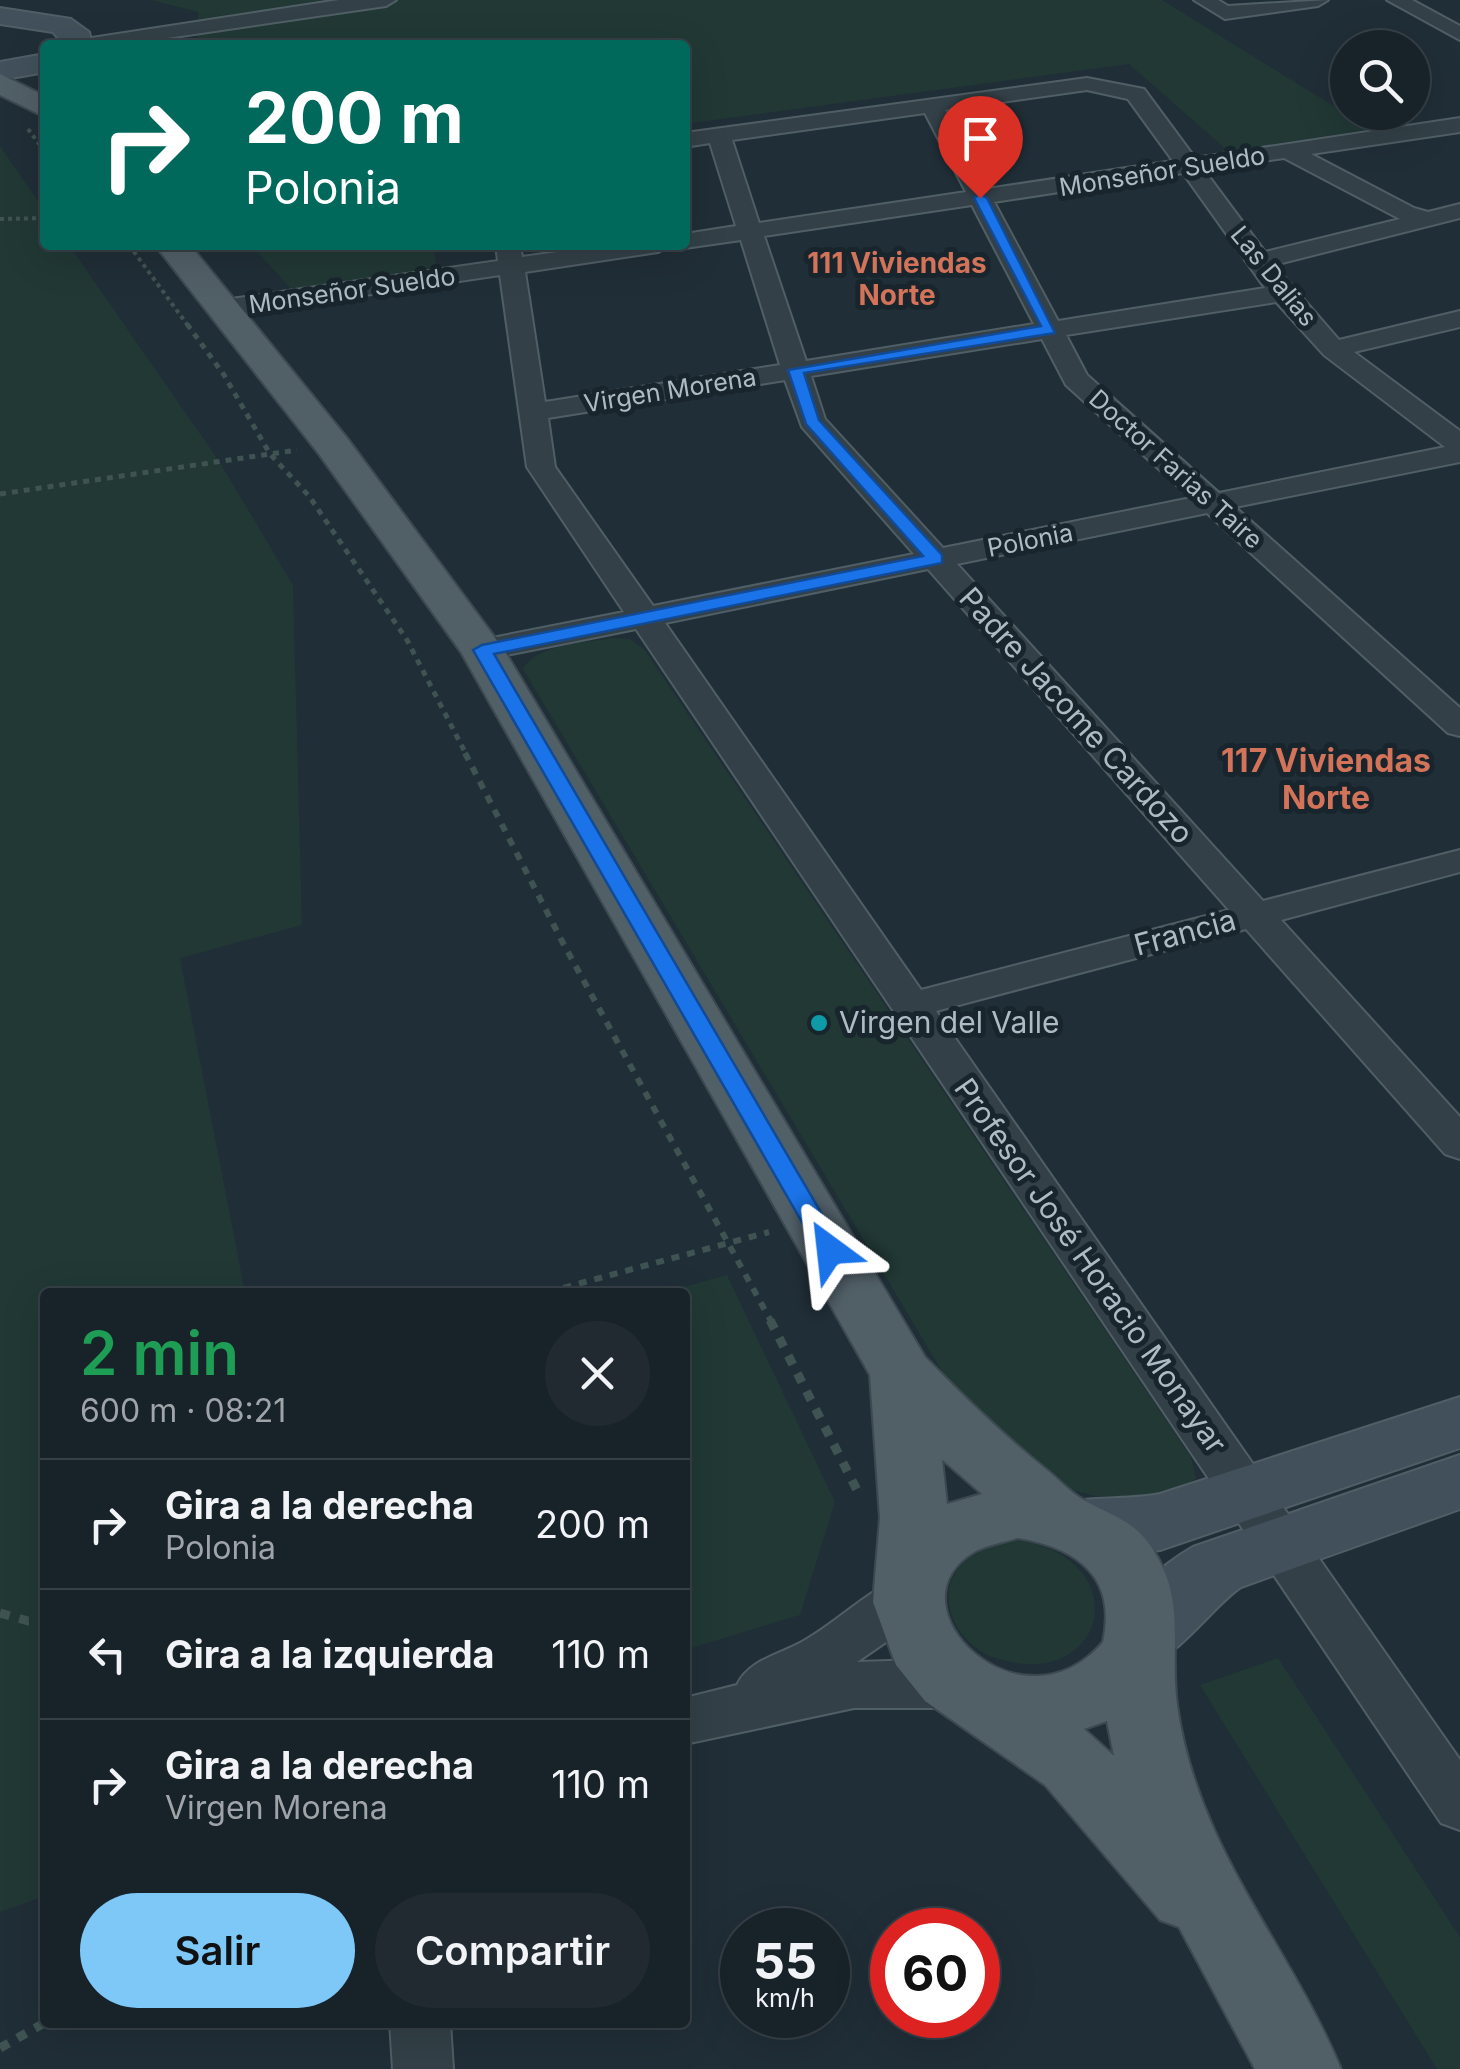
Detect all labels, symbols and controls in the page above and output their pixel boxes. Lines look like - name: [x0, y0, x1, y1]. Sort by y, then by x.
- map controls: [1330, 30, 1430, 130]
- button: search: [1330, 30, 1430, 130]
- text: 200 m: [245, 75, 464, 160]
- icon: right: [80, 80, 210, 210]
- pin: [938, 96, 1023, 199]
- icon: arrive: [953, 111, 1008, 166]
- street label: Monseñor Sueldo: [1057, 140, 1267, 202]
- text: Polonia: [245, 160, 401, 215]
- street label: Las Dalias: [1225, 220, 1323, 332]
- district label: 111 Viviendas Norte: [807, 246, 987, 312]
- street label: Monseñor Sueldo: [247, 261, 457, 319]
- street label: Virgen Morena: [582, 362, 758, 418]
- street label: Doctor Farias Taire: [1083, 383, 1269, 555]
- street label: Polonia: [985, 517, 1075, 563]
- street label: Padre Jacome Cardozo: [952, 580, 1201, 851]
- district label: 117 Viviendas Norte: [1221, 741, 1431, 817]
- street label: Francia: [1130, 901, 1240, 963]
- place label: Virgen del Valle: [839, 1004, 1059, 1040]
- marker: Virgen del Valle: [808, 1012, 830, 1034]
- street label: Profesor José Horacio Monayar: [947, 1071, 1234, 1460]
- position arrow: [778, 1198, 882, 1302]
- text: 2 min: [80, 1317, 239, 1389]
- button: close: [545, 1321, 650, 1426]
- text: 600 m · 08:21: [80, 1391, 286, 1430]
- text: Gira a la derecha: [165, 1482, 474, 1528]
- icon: right: [80, 1497, 135, 1552]
- text: 200 m: [535, 1501, 650, 1547]
- text: Polonia: [165, 1528, 276, 1567]
- icon: left: [80, 1627, 135, 1682]
- text: Gira a la izquierda: [165, 1631, 495, 1677]
- text: 110 m: [551, 1631, 650, 1677]
- text: Gira a la derecha: [165, 1742, 474, 1788]
- icon: right: [80, 1757, 135, 1812]
- text: 110 m: [551, 1761, 650, 1807]
- text: Virgen Morena: [165, 1788, 388, 1827]
- button: Salir: [80, 1893, 355, 2008]
- button: Compartir: [375, 1893, 650, 2008]
- speed limit sign: 60: [870, 1908, 1000, 2038]
- text: 55: [753, 1931, 817, 1991]
- text: km/h: [755, 1983, 815, 2013]

